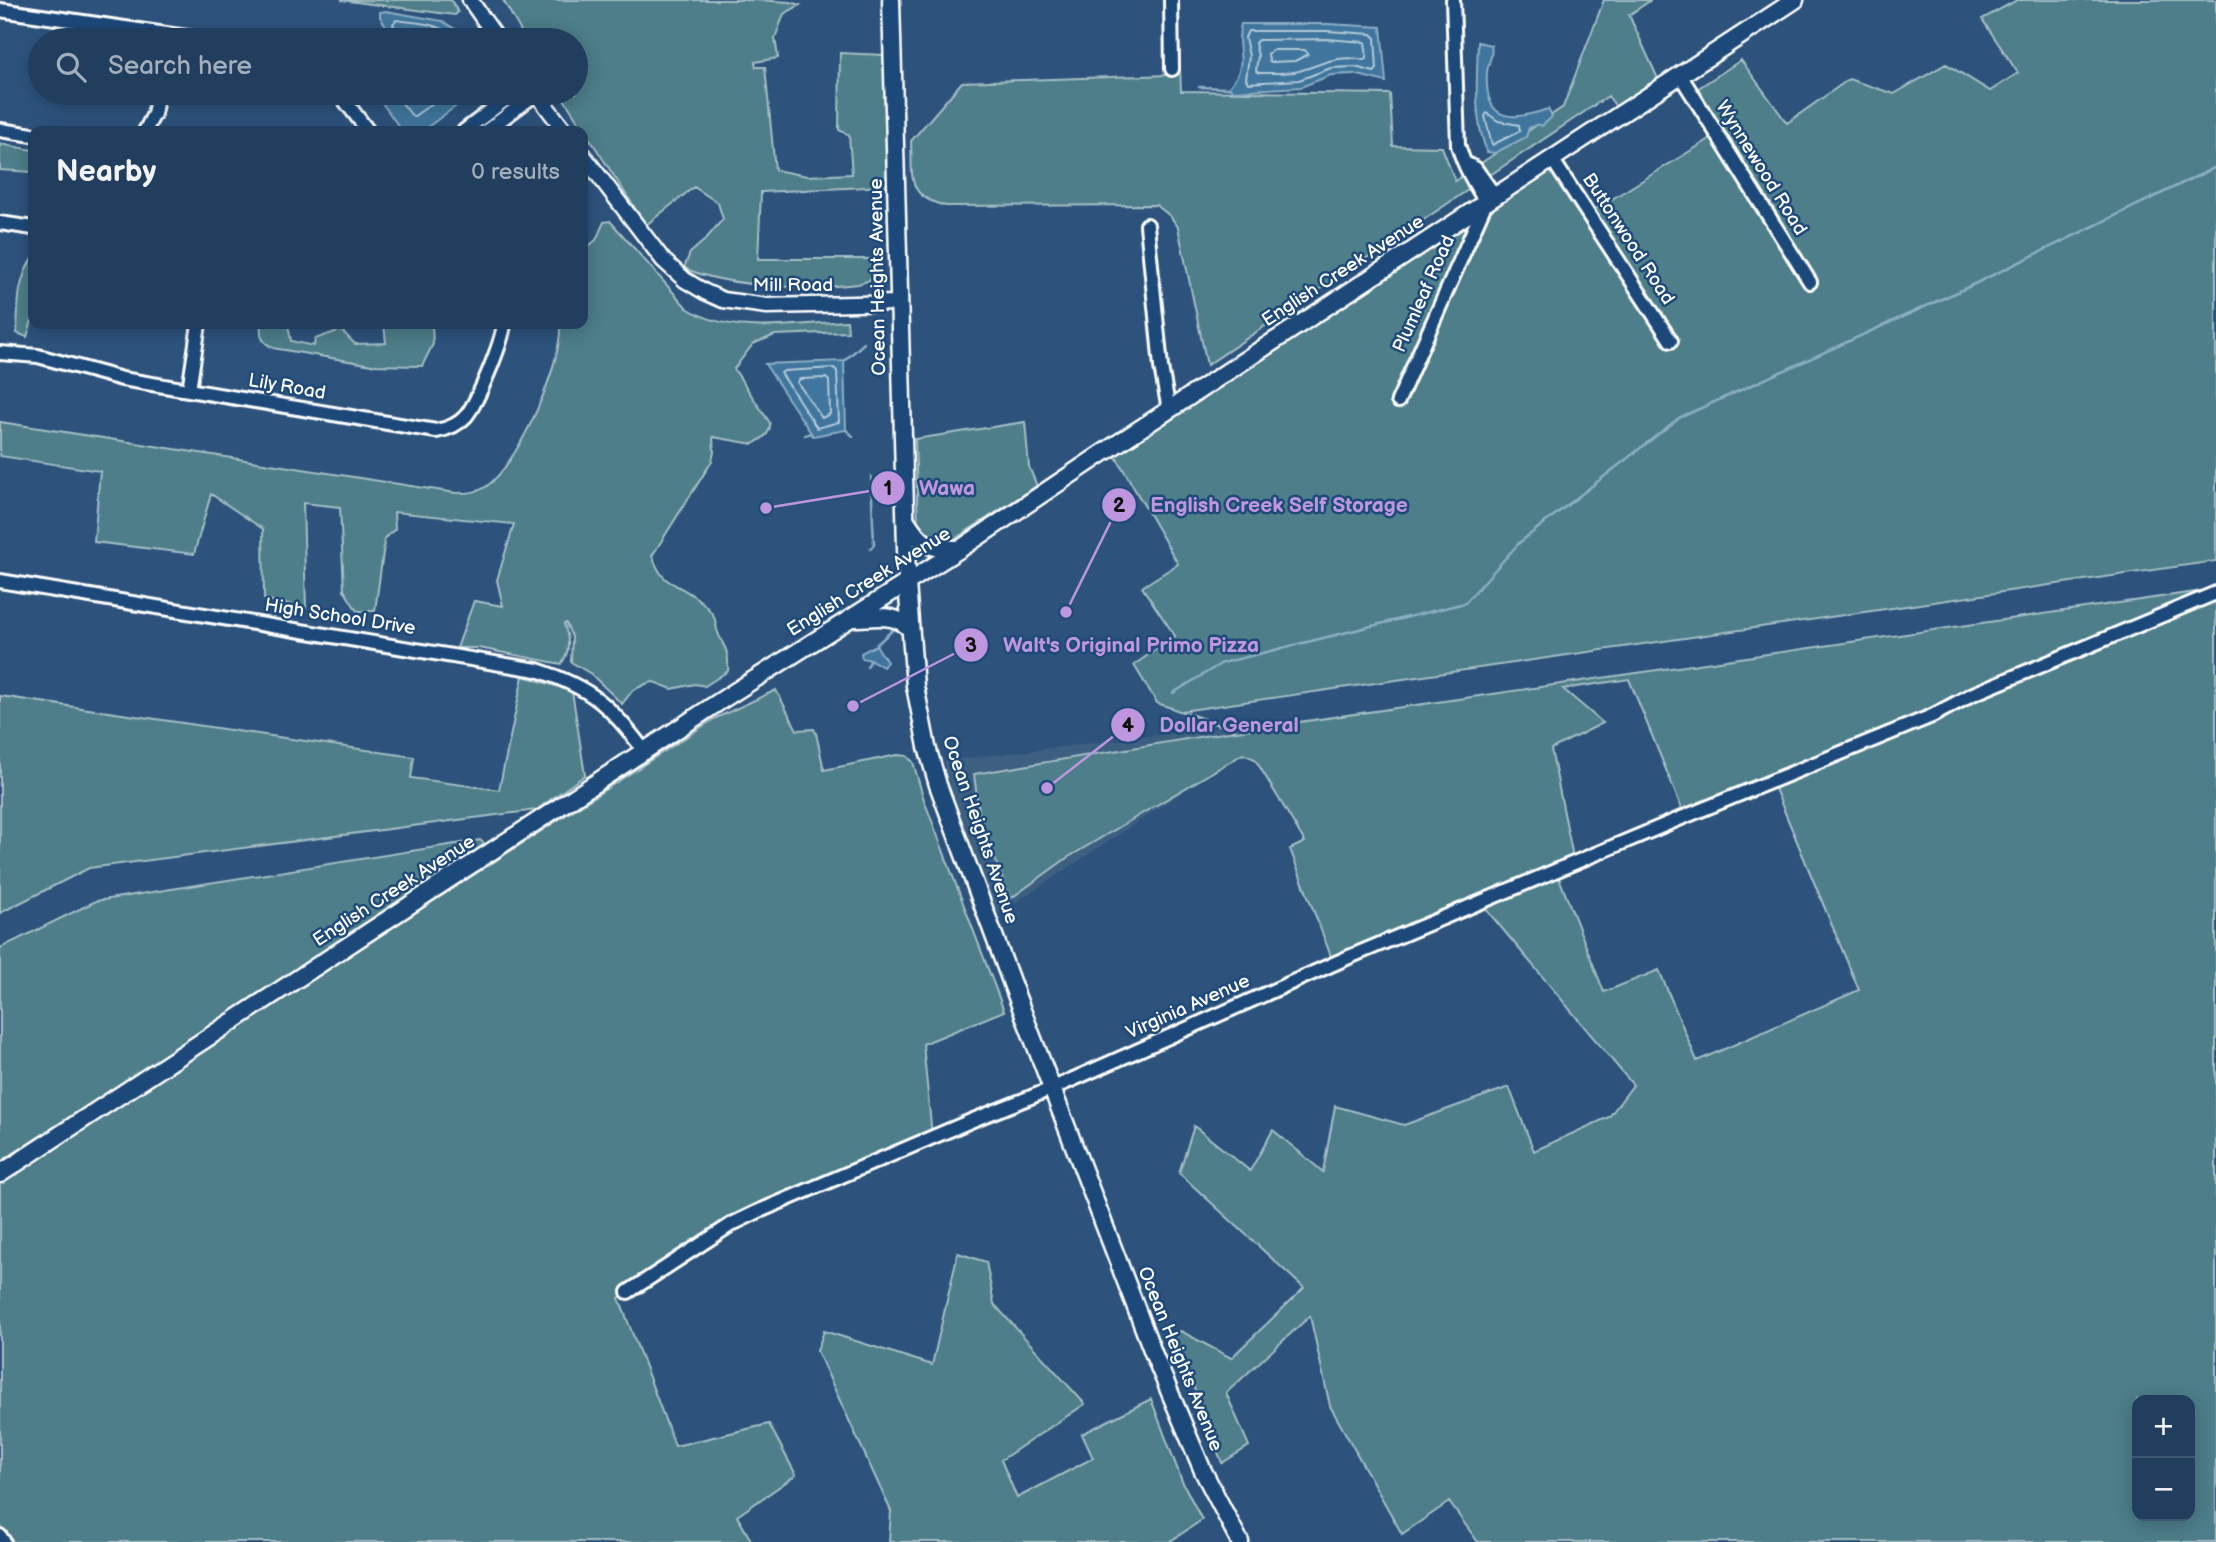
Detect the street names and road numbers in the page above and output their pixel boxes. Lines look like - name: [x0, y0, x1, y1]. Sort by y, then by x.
- street label: Wynnewood Road: [1710, 96, 1812, 240]
- street label: Buttonwood Road: [1577, 169, 1679, 309]
- street label: Ocean Heights Avenue: [865, 178, 891, 376]
- street label: English Creek Avenue: [1258, 210, 1428, 332]
- street label: Plumleaf Road: [1388, 232, 1460, 356]
- street label: Mill Road: [753, 274, 833, 297]
- street label: Lily Road: [247, 369, 327, 405]
- street label: English Creek Avenue: [783, 522, 955, 642]
- street label: High School Drive: [263, 594, 417, 640]
- street label: Ocean Heights Avenue: [937, 733, 1023, 927]
- street label: English Creek Avenue: [309, 830, 479, 952]
- street label: Virginia Avenue: [1123, 969, 1253, 1045]
- street label: Ocean Heights Avenue: [1132, 1263, 1228, 1455]

